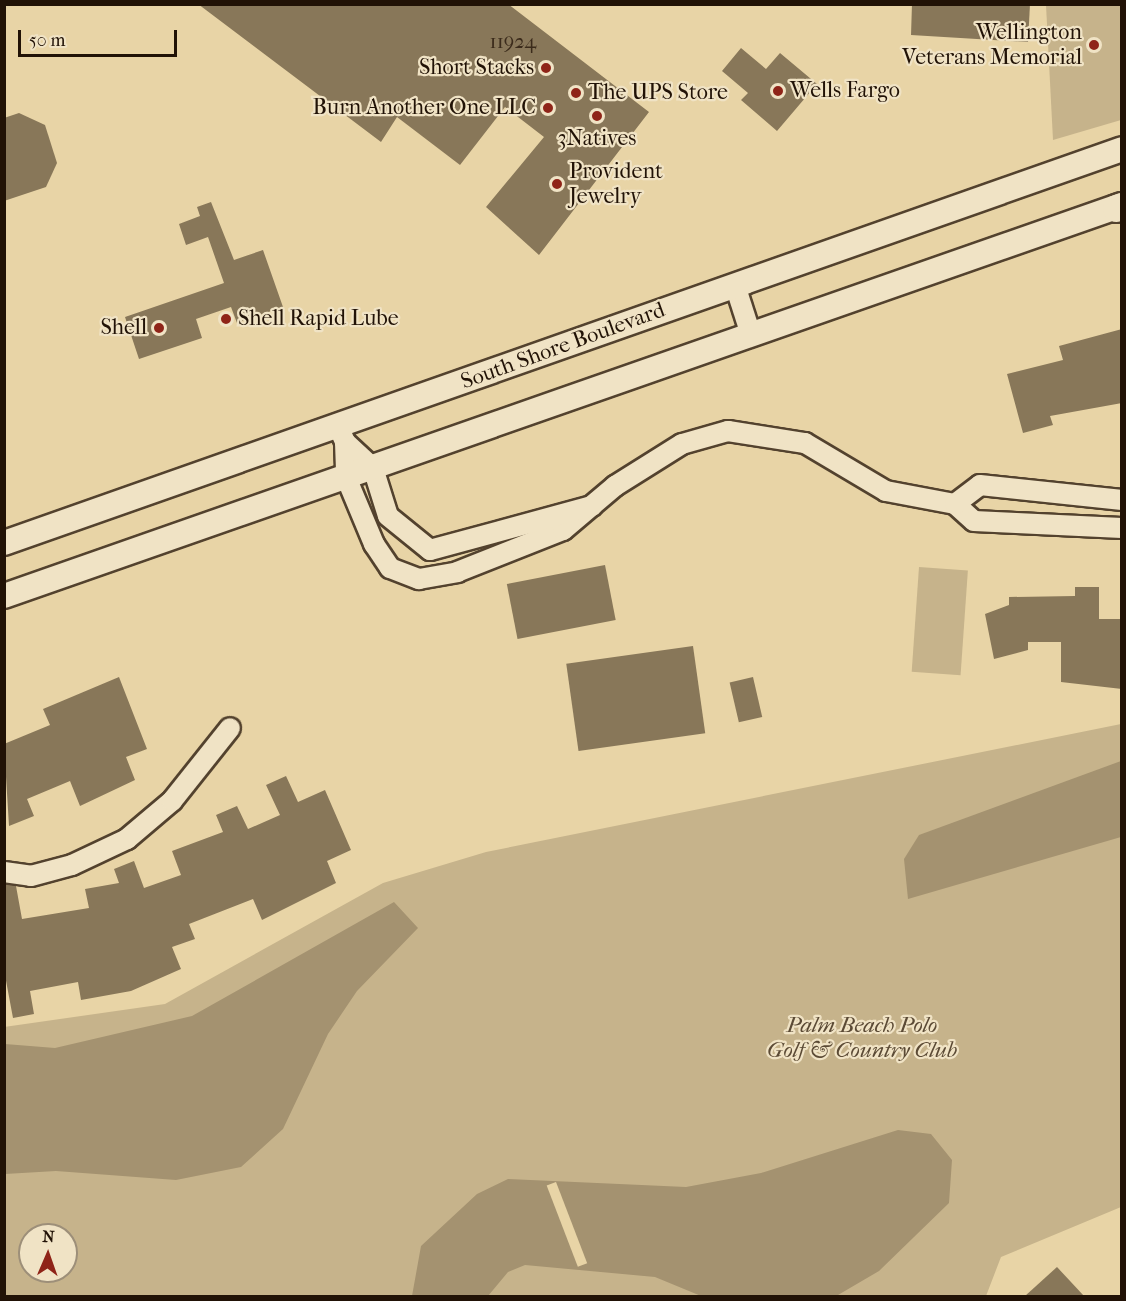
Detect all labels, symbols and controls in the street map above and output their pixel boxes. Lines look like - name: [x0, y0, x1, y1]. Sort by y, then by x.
- scale bar: [21, 18, 180, 56]
- place label: Wellington Veterans Memorial: [902, 19, 1082, 70]
- house number: 11924: [490, 29, 536, 53]
- text: 50 m: [29, 30, 65, 51]
- marker: Wellington Veterans Memorial: [1087, 38, 1101, 52]
- place label: Short Stacks: [419, 55, 534, 81]
- marker: Short Stacks: [539, 61, 553, 75]
- place label: Wells Fargo: [790, 78, 900, 104]
- place label: The UPS Store: [588, 80, 728, 106]
- marker: Wells Fargo: [771, 84, 785, 98]
- marker: The UPS Store: [569, 86, 583, 100]
- place label: Burn Another One LLC: [312, 95, 536, 121]
- marker: Burn Another One LLC: [541, 101, 555, 115]
- marker: 3Natives: [590, 109, 604, 123]
- place label: 3Natives: [558, 126, 636, 152]
- place label: Provident Jewelry: [569, 158, 663, 210]
- marker: Provident Jewelry: [550, 177, 564, 191]
- street label: South Shore Boulevard: [457, 297, 669, 395]
- place label: Shell Rapid Lube: [238, 306, 399, 332]
- marker: Shell Rapid Lube: [219, 312, 233, 326]
- place label: Shell: [100, 315, 147, 341]
- marker: Shell: [152, 321, 166, 335]
- park label: Palm Beach Polo Golf & Country Club: [767, 1012, 957, 1064]
- north arrow: [18, 1223, 78, 1283]
- text: N: [42, 1227, 55, 1246]

